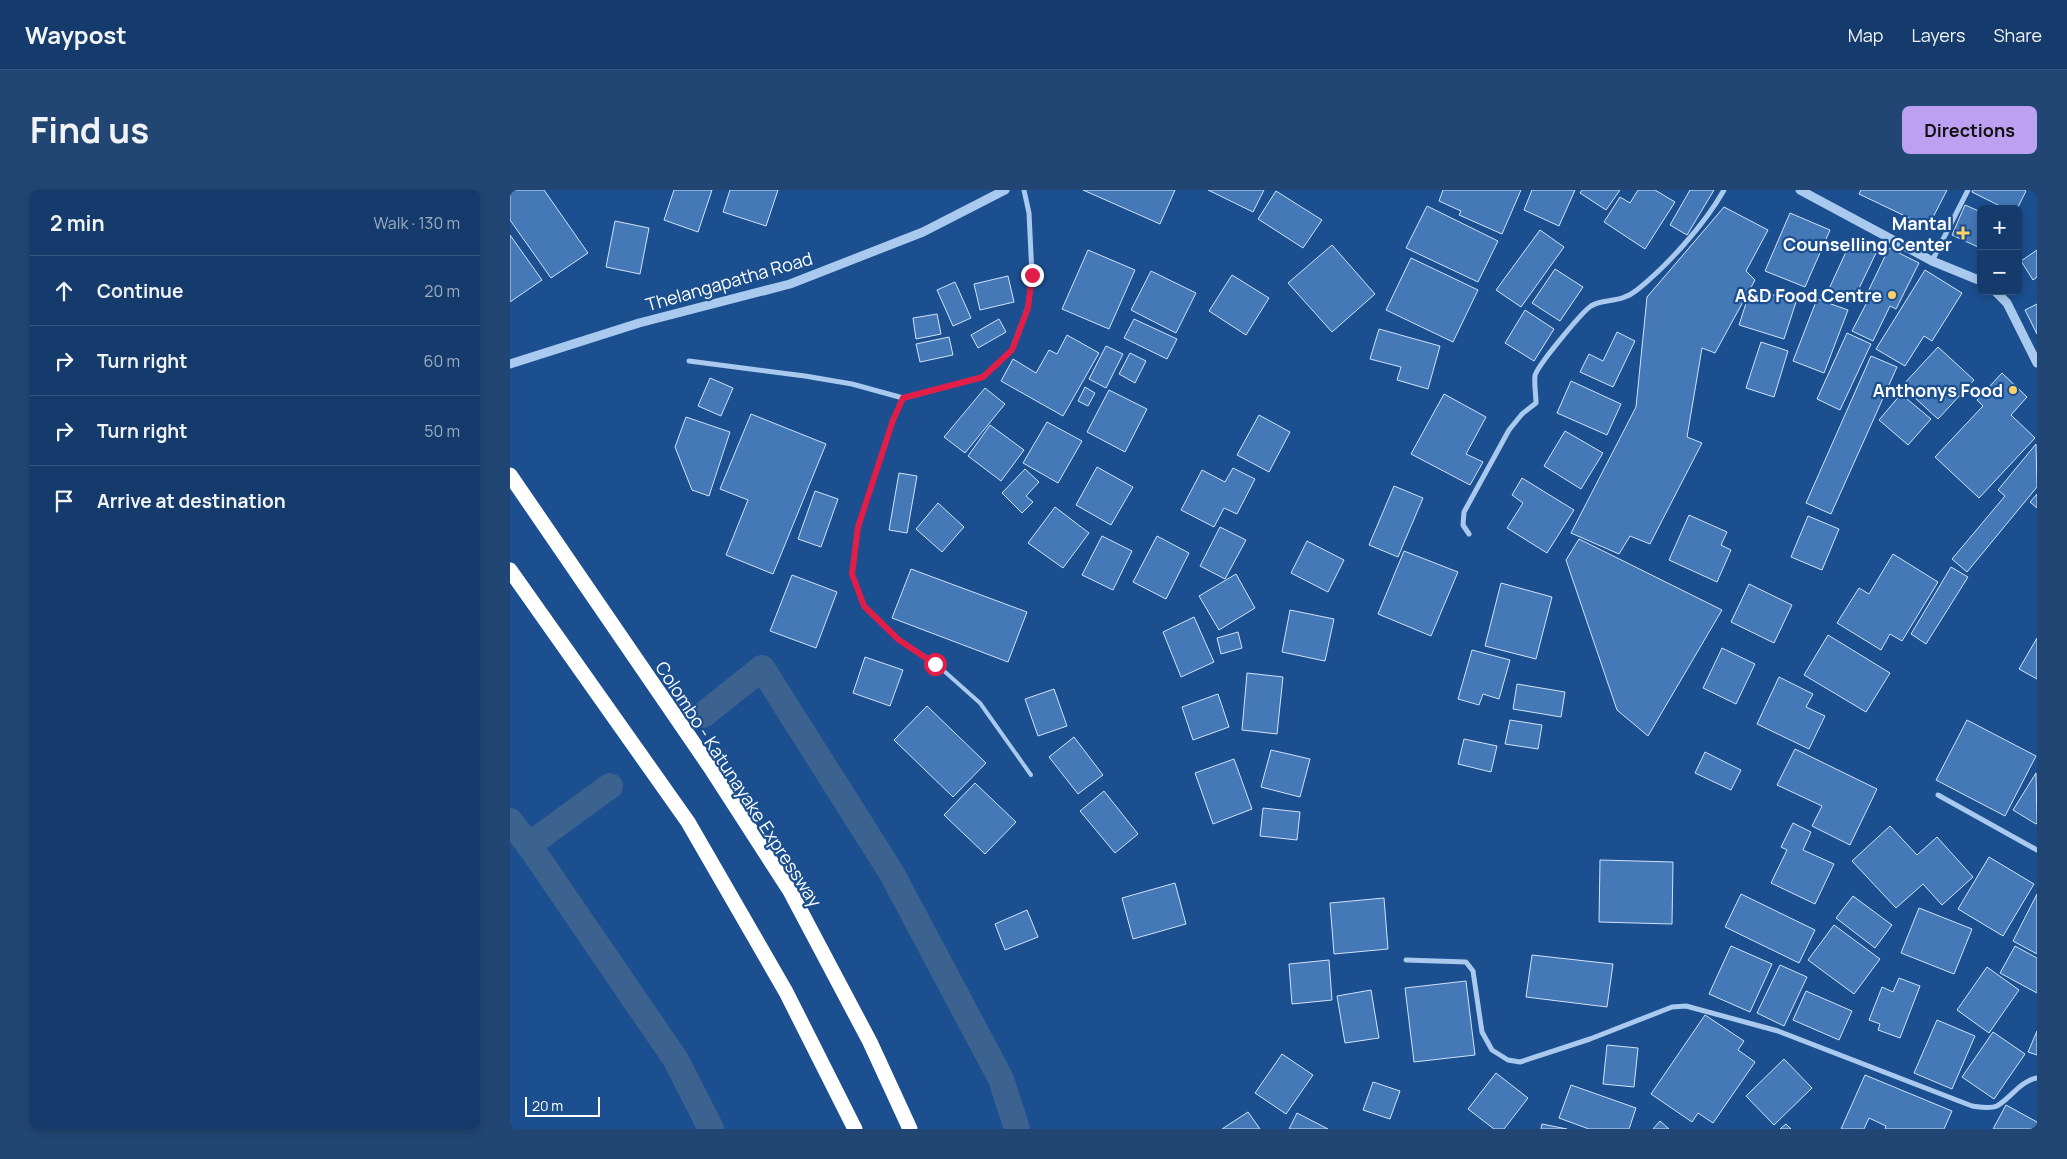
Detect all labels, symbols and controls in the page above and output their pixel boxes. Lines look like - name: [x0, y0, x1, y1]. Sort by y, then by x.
- text: Waypost: [25, 18, 127, 51]
- text: Map: [1848, 23, 1883, 47]
- text: Layers: [1911, 23, 1965, 47]
- text: Share: [1993, 23, 2042, 47]
- text: Find us: [30, 106, 149, 154]
- button: Directions: [1902, 106, 2037, 154]
- map controls: [1977, 205, 2022, 295]
- button: +: [1977, 205, 2022, 250]
- text: 2 min: [50, 209, 105, 237]
- place label: Mantal Counselling Center: [1783, 211, 1952, 256]
- text: Walk · 130 m: [374, 212, 460, 234]
- marker: Mantal Counselling Center: [1956, 226, 1970, 240]
- street label: Thelangapatha Road: [643, 246, 815, 316]
- button: −: [1977, 250, 2022, 295]
- route end: [1021, 264, 1044, 287]
- icon: ahead: [50, 277, 78, 305]
- text: Continue: [97, 278, 183, 304]
- text: 20 m: [424, 280, 460, 302]
- place label: A&D Food Centre: [1735, 283, 1882, 307]
- marker: A&D Food Centre: [1886, 289, 1898, 301]
- icon: right: [50, 347, 78, 375]
- text: Turn right: [97, 348, 187, 374]
- text: 60 m: [424, 350, 460, 372]
- place label: Anthonys Food: [1873, 378, 2003, 402]
- marker: Anthonys Food: [2007, 384, 2019, 396]
- icon: right: [50, 417, 78, 445]
- text: Turn right: [97, 418, 187, 444]
- text: 50 m: [424, 420, 460, 442]
- icon: arrive: [50, 487, 78, 515]
- text: Arrive at destination: [97, 488, 286, 514]
- route start: [924, 653, 947, 676]
- street label: Colombo - Katunayake Expressway: [650, 657, 828, 912]
- scale bar: [525, 1094, 600, 1117]
- text: 20 m: [532, 1096, 563, 1115]

